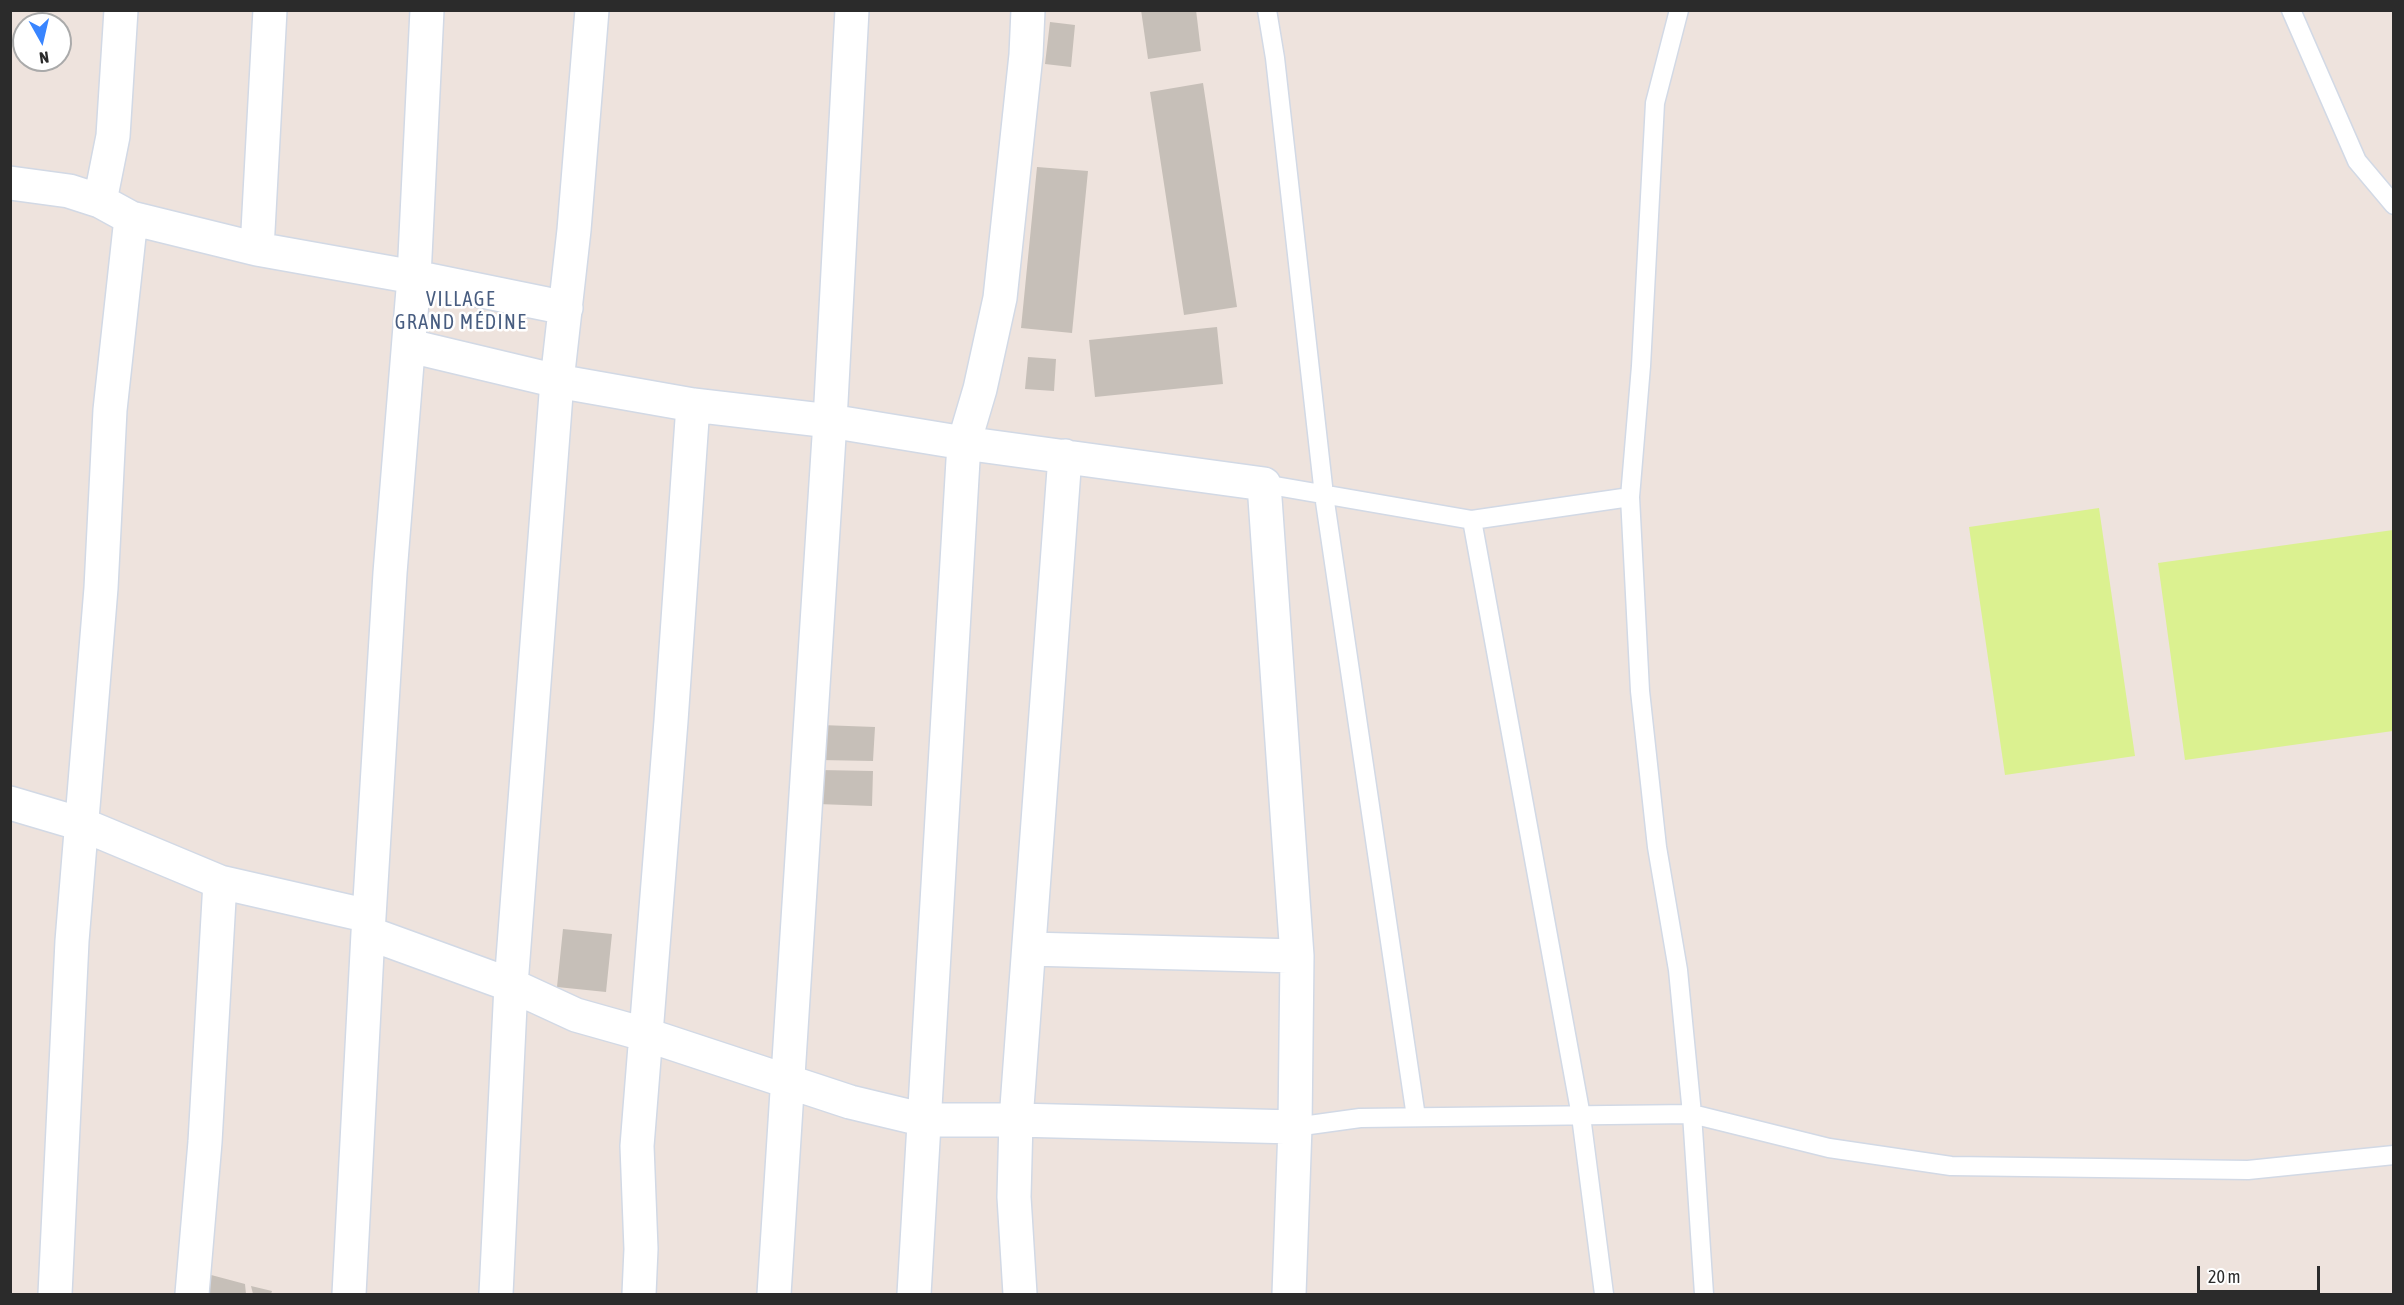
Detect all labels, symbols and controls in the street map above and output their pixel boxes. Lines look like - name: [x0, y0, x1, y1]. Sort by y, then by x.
- north arrow: [12, 12, 72, 72]
- text: N: [38, 48, 50, 67]
- district label: VILLAGE GRAND MÉDINE: [395, 288, 527, 335]
- scale bar: [2200, 1254, 2323, 1292]
- text: 20 m: [2208, 1266, 2240, 1287]

